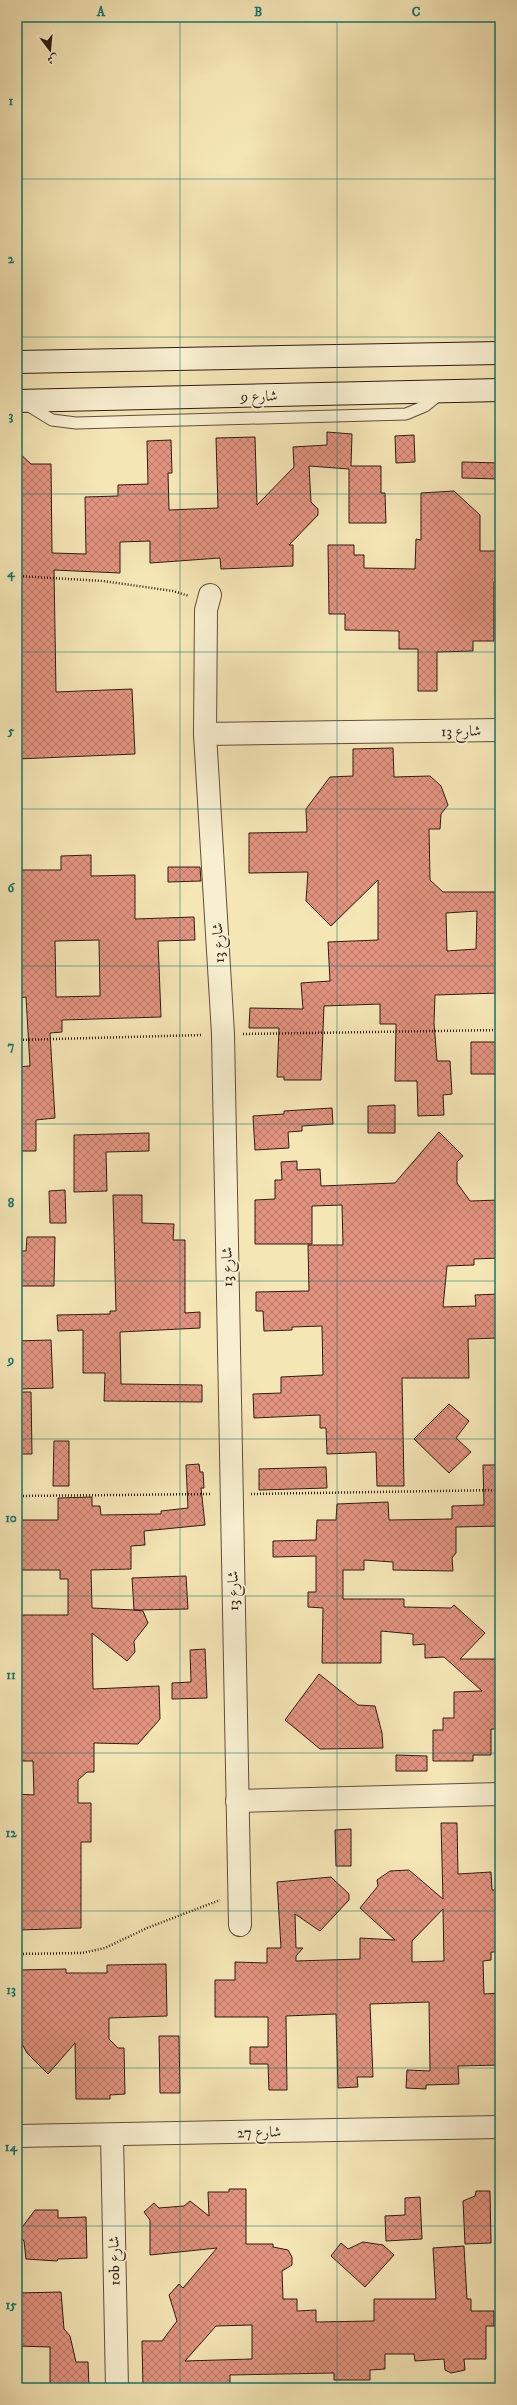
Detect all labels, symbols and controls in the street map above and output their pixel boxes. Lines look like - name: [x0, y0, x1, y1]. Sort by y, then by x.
- text: A: [96, 4, 106, 20]
- text: B: [254, 4, 262, 20]
- text: C: [412, 4, 421, 20]
- north arrow: [30, 30, 70, 70]
- text: ش: [45, 50, 60, 67]
- text: 1: [9, 93, 14, 109]
- text: 2: [8, 251, 15, 267]
- street label: شارع 9: [239, 387, 278, 409]
- text: 3: [9, 408, 14, 424]
- text: 4: [6, 565, 15, 582]
- street label: شارع 13: [441, 722, 481, 744]
- text: 5: [7, 723, 15, 739]
- text: 6: [8, 880, 16, 896]
- street label: شارع 13: [208, 922, 232, 964]
- text: 7: [8, 1038, 15, 1054]
- text: 8: [8, 1195, 15, 1211]
- street label: شارع 13: [218, 1247, 240, 1287]
- text: 9: [7, 1352, 14, 1368]
- text: 10: [5, 1510, 17, 1526]
- street label: شارع 13: [224, 1571, 246, 1611]
- text: 11: [6, 1667, 16, 1683]
- text: 12: [5, 1825, 17, 1841]
- text: 13: [6, 1982, 16, 1998]
- street label: شارع 27: [237, 2123, 281, 2145]
- text: 14: [5, 2139, 18, 2156]
- street label: 10b شارع: [105, 2236, 127, 2286]
- text: 15: [5, 2297, 17, 2313]

